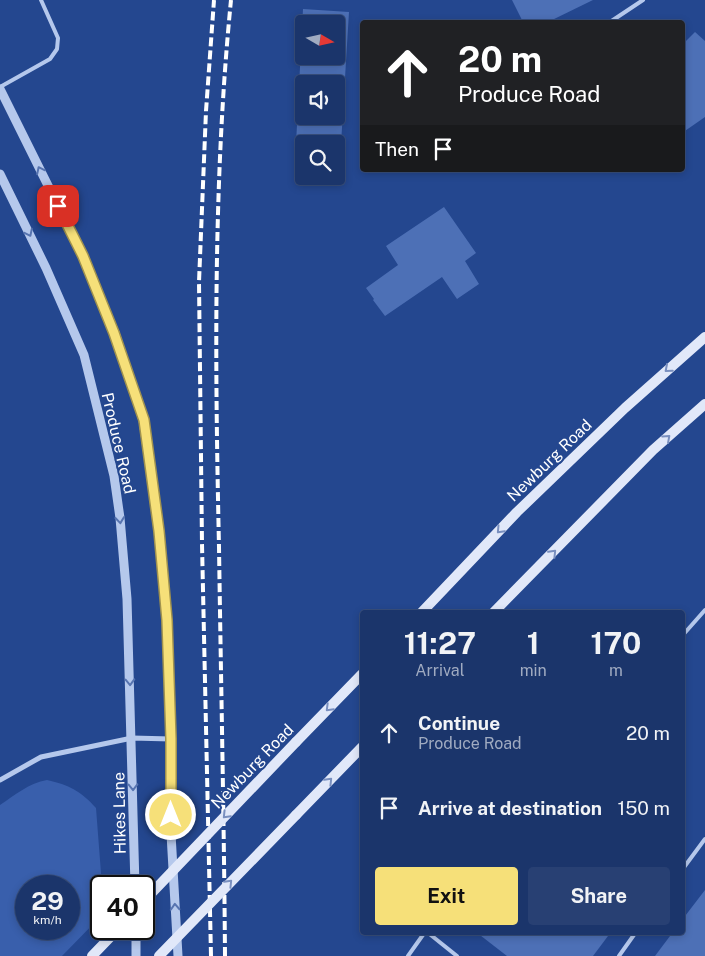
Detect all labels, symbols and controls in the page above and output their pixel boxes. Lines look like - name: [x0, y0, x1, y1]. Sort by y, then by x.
- north arrow: [295, 15, 345, 65]
- map controls: [295, 15, 345, 185]
- text: 20 m: [458, 39, 542, 80]
- icon: ahead: [375, 40, 440, 105]
- button: sound: [295, 75, 345, 125]
- text: Produce Road: [458, 81, 600, 107]
- button: search: [295, 135, 345, 185]
- icon: arrive: [429, 135, 457, 163]
- text: Then: [375, 138, 419, 160]
- one-way arrow: [36, 166, 46, 175]
- pin: [37, 185, 79, 227]
- icon: arrive: [44, 192, 72, 220]
- one-way arrow: [23, 228, 33, 237]
- one-way arrow: [665, 364, 674, 373]
- street label: Produce Road: [98, 391, 139, 496]
- street label: Newburg Road: [503, 415, 596, 505]
- one-way arrow: [662, 435, 671, 444]
- one-way arrow: [114, 516, 125, 524]
- one-way arrow: [497, 524, 506, 533]
- one-way arrow: [547, 549, 556, 558]
- text: 11:27: [404, 625, 476, 661]
- text: 1: [527, 625, 540, 661]
- text: 170: [591, 625, 641, 661]
- text: Arrival: [415, 661, 465, 680]
- text: min: [520, 661, 547, 680]
- text: m: [609, 661, 623, 680]
- one-way arrow: [125, 678, 136, 686]
- one-way arrow: [326, 702, 335, 711]
- text: Continue: [418, 712, 500, 734]
- icon: ahead: [375, 719, 403, 747]
- street label: Newburg Road: [207, 720, 297, 813]
- text: 20 m: [626, 722, 670, 744]
- text: Produce Road: [418, 734, 522, 753]
- street label: Hikes Lane: [109, 772, 130, 854]
- one-way arrow: [323, 777, 332, 786]
- one-way arrow: [128, 783, 139, 791]
- position arrow: [144, 788, 196, 840]
- icon: arrive: [375, 794, 403, 822]
- text: Arrive at destination: [418, 797, 602, 819]
- text: 150 m: [617, 797, 670, 819]
- one-way arrow: [223, 809, 232, 818]
- button: Exit: [375, 867, 518, 925]
- button: Share: [528, 867, 670, 925]
- speed limit sign: 40: [90, 875, 155, 940]
- one-way arrow: [223, 880, 232, 889]
- text: 29: [31, 886, 64, 916]
- one-way arrow: [170, 903, 181, 911]
- text: km/h: [33, 913, 62, 927]

